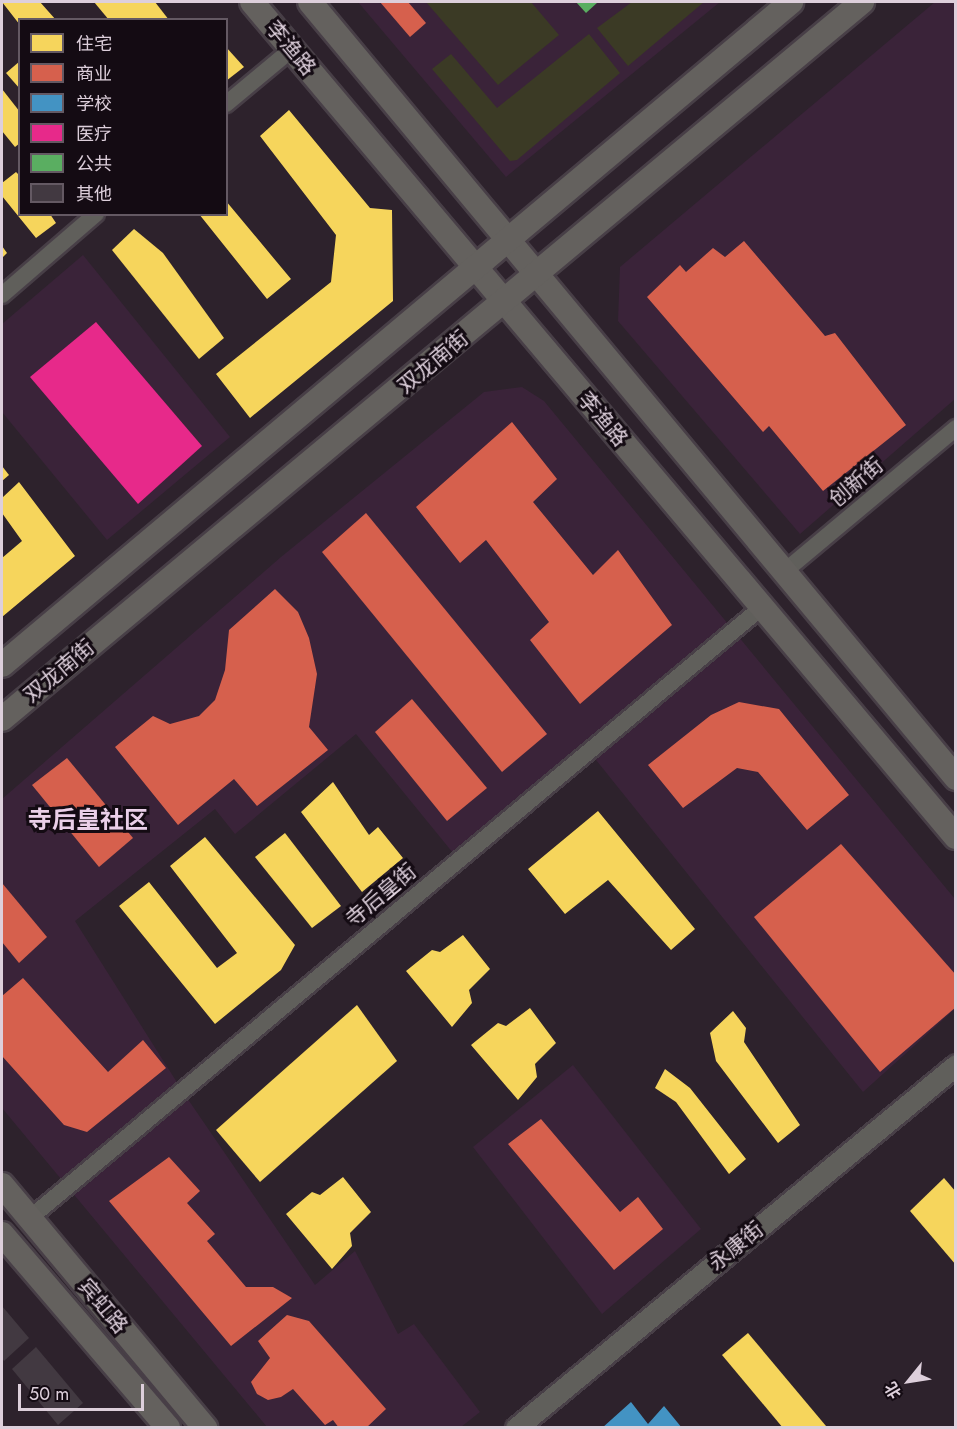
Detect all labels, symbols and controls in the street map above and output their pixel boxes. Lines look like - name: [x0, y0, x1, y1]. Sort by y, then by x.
- street label: 李渔路: [261, 16, 321, 80]
- legend: [18, 18, 228, 216]
- text: 住宅: [76, 31, 112, 57]
- text: 商业: [76, 61, 112, 87]
- text: 学校: [76, 91, 112, 117]
- text: 医疗: [76, 121, 112, 147]
- text: 公共: [76, 151, 112, 177]
- text: 其他: [76, 181, 112, 207]
- street label: 双龙南街: [393, 325, 473, 399]
- street label: 李渔路: [573, 387, 633, 451]
- street label: 创新街: [824, 452, 888, 512]
- street label: 双龙南街: [19, 634, 99, 708]
- district label: 寺后皇社区: [28, 806, 148, 834]
- street label: 寺后皇街: [341, 858, 421, 932]
- street label: 永康街: [704, 1216, 768, 1276]
- street label: 宾虹路: [73, 1274, 133, 1338]
- north arrow: [879, 1351, 939, 1411]
- scale bar: [21, 1372, 147, 1410]
- text: 北: [879, 1378, 907, 1403]
- text: 50 m: [29, 1381, 69, 1407]

